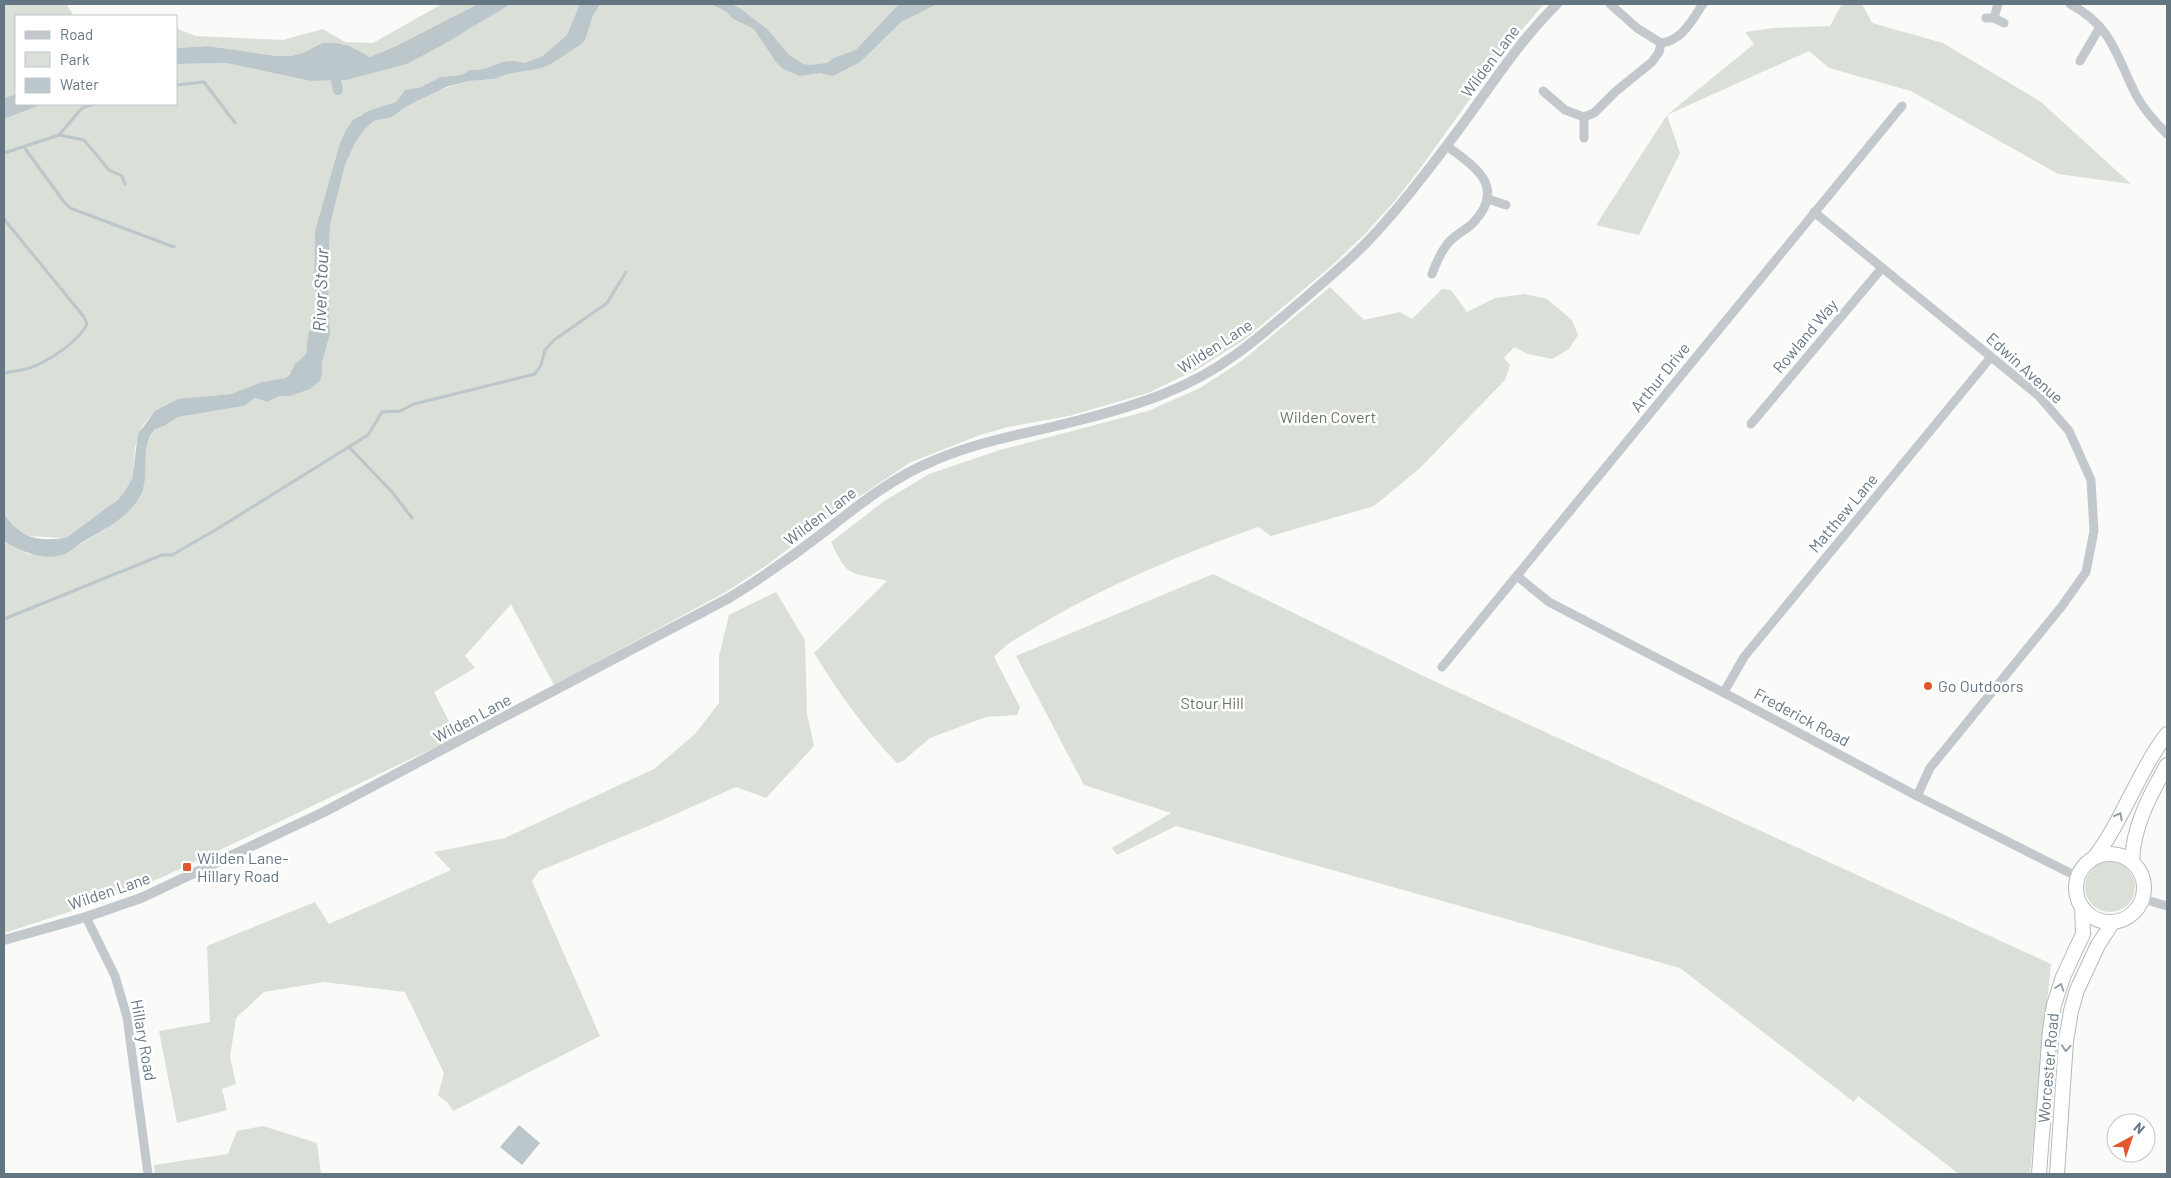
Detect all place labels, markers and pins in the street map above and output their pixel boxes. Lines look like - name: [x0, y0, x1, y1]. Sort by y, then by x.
- place label: Go Outdoors: [1938, 676, 2023, 695]
- marker: Go Outdoors: [1922, 680, 1934, 692]
- place label: Wilden Lane- Hillary Road: [197, 848, 289, 885]
- marker: Wilden Lane- Hillary Road: [181, 861, 193, 873]

